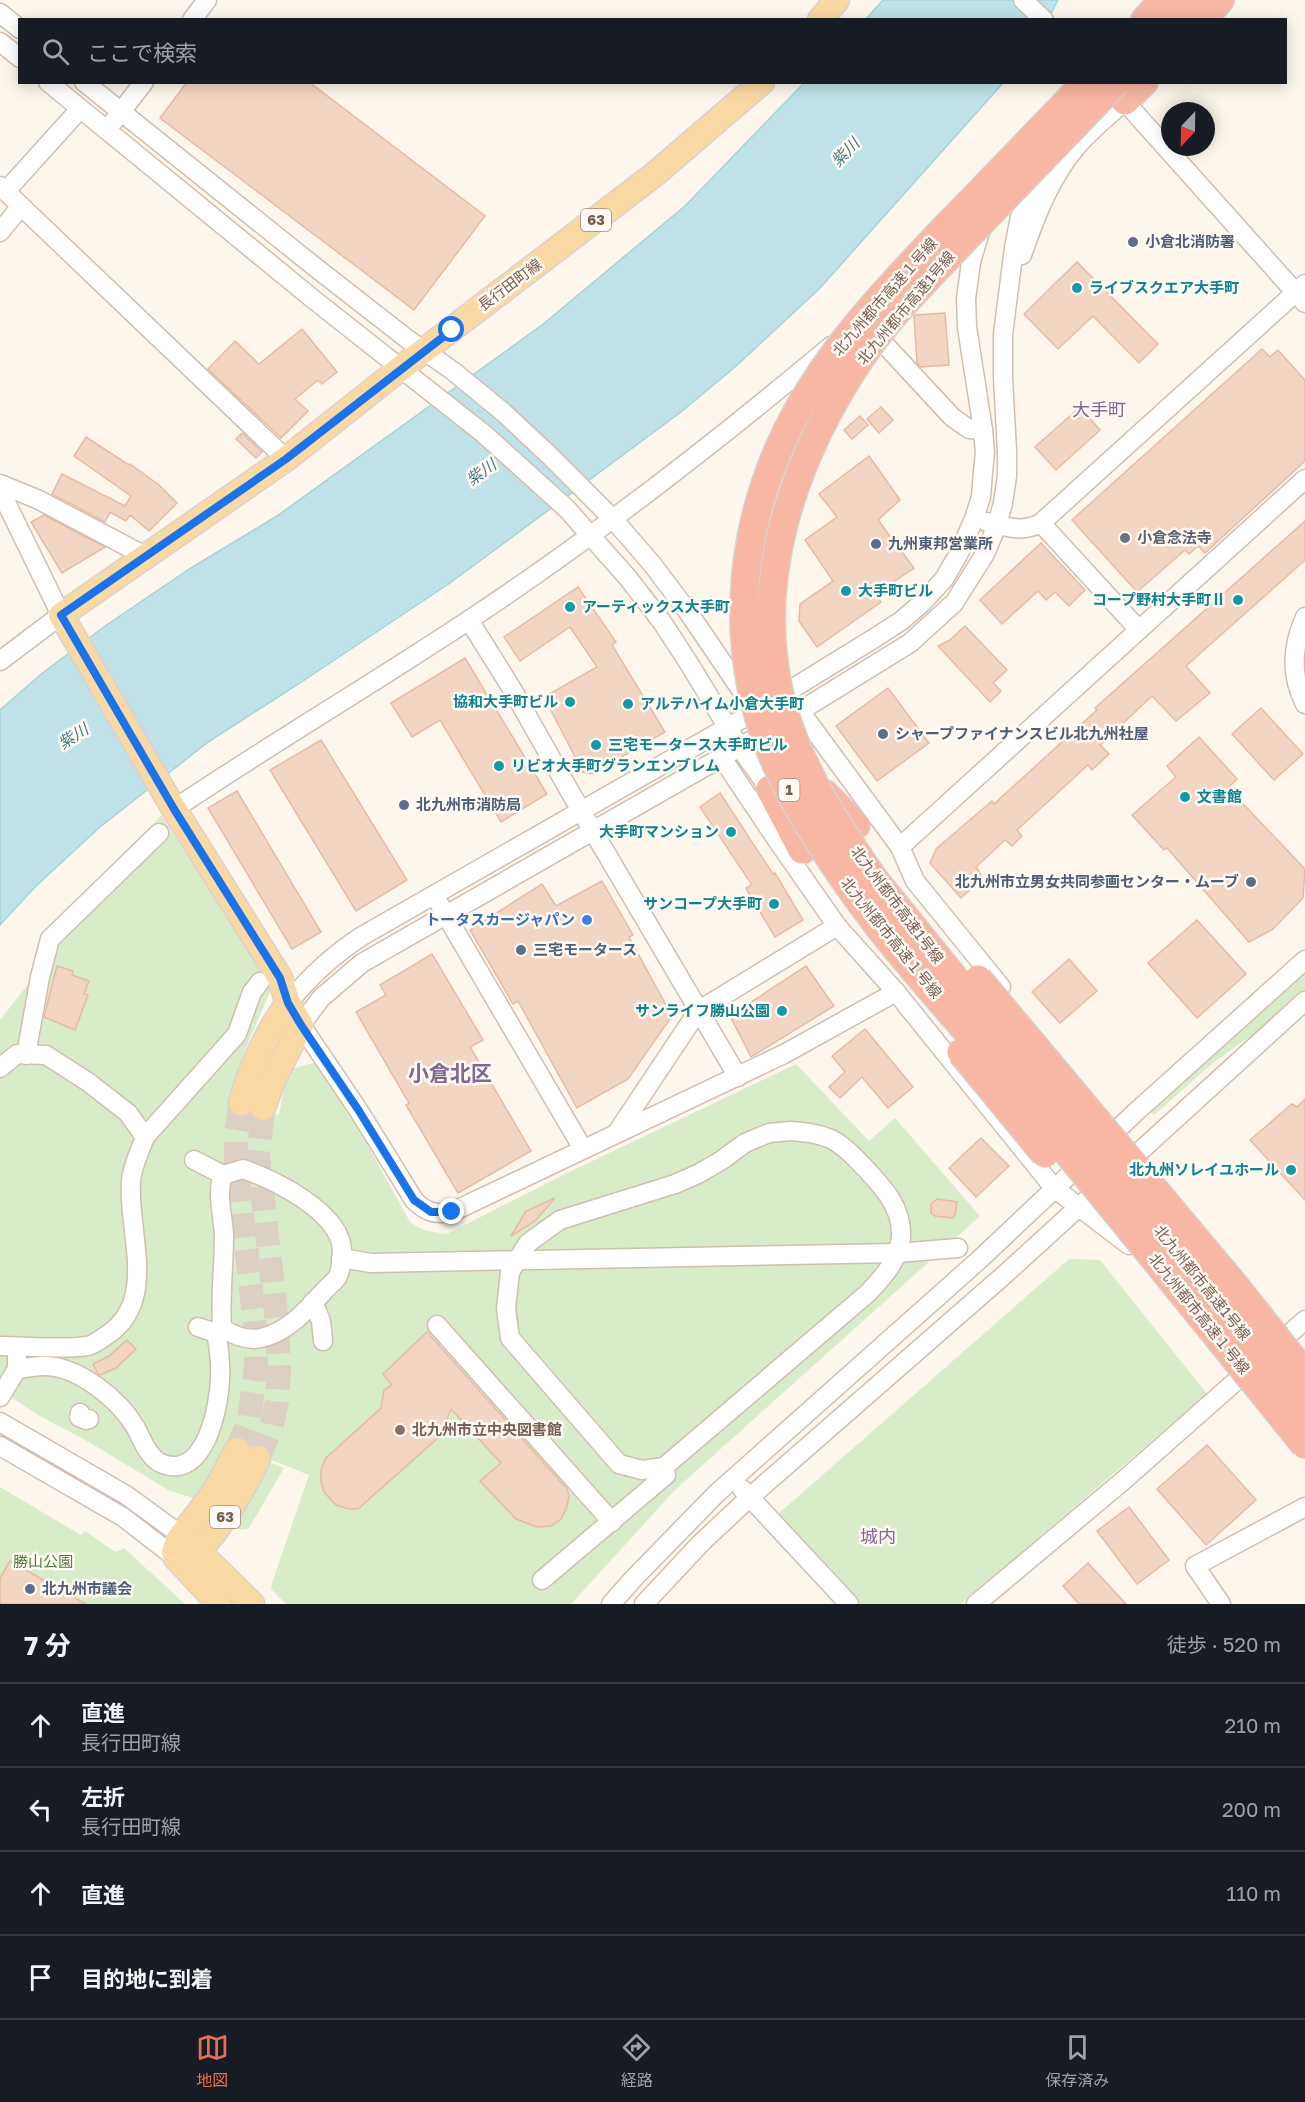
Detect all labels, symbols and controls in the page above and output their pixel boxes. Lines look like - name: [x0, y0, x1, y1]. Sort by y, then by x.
- search box: [18, 18, 1287, 84]
- icon: search: [39, 35, 72, 68]
- text: ここで検索: [87, 39, 197, 66]
- north arrow: [1161, 102, 1215, 156]
- water label: 紫川: [827, 132, 865, 170]
- road number: 63: [581, 209, 611, 231]
- place label: 小倉北消防署: [1145, 232, 1235, 250]
- street label: 北九州都市高速１号線: [828, 234, 940, 359]
- marker: 小倉北消防署: [1126, 235, 1140, 249]
- street label: 北九州都市高速1号線: [853, 247, 958, 368]
- street label: 長行田町線: [474, 254, 545, 314]
- place label: ライブスクエア大手町: [1089, 278, 1239, 296]
- marker: ライブスクエア大手町: [1070, 281, 1084, 295]
- route start: [438, 316, 464, 342]
- district label: 大手町: [1072, 398, 1126, 420]
- water label: 紫川: [462, 453, 501, 489]
- place label: 小倉念法寺: [1137, 528, 1212, 546]
- marker: 小倉念法寺: [1118, 531, 1132, 545]
- place label: 九州東邦営業所: [888, 534, 993, 552]
- marker: 九州東邦営業所: [869, 537, 883, 551]
- place label: 大手町ビル: [858, 581, 933, 599]
- marker: 大手町ビル: [839, 584, 853, 598]
- place label: コープ野村大手町Ⅱ: [1092, 590, 1226, 608]
- marker: コープ野村大手町Ⅱ: [1231, 593, 1245, 607]
- place label: アーティックス大手町: [582, 597, 730, 615]
- marker: アーティックス大手町: [563, 600, 577, 614]
- place label: 協和大手町ビル: [453, 692, 558, 710]
- place label: アルテハイム小倉大手町: [640, 694, 804, 712]
- marker: 協和大手町ビル: [563, 695, 577, 709]
- marker: アルテハイム小倉大手町: [621, 697, 635, 711]
- water label: 紫川: [54, 718, 94, 753]
- place label: シャープファイナンスビル北九州社屋: [895, 724, 1149, 742]
- marker: シャープファイナンスビル北九州社屋: [876, 727, 890, 741]
- place label: 三宅モータース大手町ビル: [608, 735, 787, 753]
- marker: 三宅モータース大手町ビル: [589, 738, 603, 752]
- place label: リビオ大手町グランエンブレム: [511, 756, 720, 774]
- marker: リビオ大手町グランエンブレム: [492, 759, 506, 773]
- road number: 1: [778, 779, 800, 801]
- place label: 文書館: [1197, 787, 1242, 805]
- marker: 文書館: [1178, 790, 1192, 804]
- place label: 北九州市消防局: [416, 795, 521, 813]
- marker: 北九州市消防局: [397, 798, 411, 812]
- place label: 大手町マンション: [599, 822, 719, 840]
- marker: 大手町マンション: [724, 825, 738, 839]
- street label: 北九州都市高速1号線: [848, 842, 948, 967]
- place label: 北九州市立男女共同参画センター・ムーブ: [955, 872, 1239, 890]
- street label: 北九州都市高速１号線: [838, 873, 946, 1001]
- marker: 北九州市立男女共同参画センター・ムーブ: [1244, 875, 1258, 889]
- place label: サンコープ大手町: [643, 894, 762, 912]
- marker: サンコープ大手町: [767, 897, 781, 911]
- place label: トータスカージャパン: [425, 910, 575, 928]
- marker: トータスカージャパン: [580, 913, 594, 927]
- place label: 三宅モータース: [533, 940, 637, 958]
- marker: 三宅モータース: [514, 943, 528, 957]
- place label: サンライフ勝山公園: [635, 1001, 770, 1019]
- marker: サンライフ勝山公園: [775, 1004, 789, 1018]
- district label: 小倉北区: [408, 1060, 492, 1086]
- place label: 北九州ソレイユホール: [1129, 1160, 1279, 1178]
- marker: 北九州ソレイユホール: [1284, 1163, 1298, 1177]
- route end: [438, 1198, 464, 1224]
- street label: 北九州都市高速1号線: [1151, 1221, 1255, 1343]
- street label: 北九州都市高速１号線: [1146, 1249, 1254, 1377]
- place label: 北九州市立中央図書館: [412, 1420, 562, 1438]
- marker: 北九州市立中央図書館: [393, 1423, 407, 1437]
- road number: 63: [210, 1506, 240, 1528]
- district label: 城内: [860, 1525, 896, 1547]
- park label: 勝山公園: [13, 1552, 73, 1570]
- place label: 北九州市議会: [42, 1579, 132, 1597]
- marker: 北九州市議会: [23, 1582, 37, 1596]
- text: 7 分: [24, 1630, 71, 1661]
- text: 徒歩 · 520 m: [1167, 1632, 1281, 1656]
- text: 直進: [81, 1699, 125, 1726]
- icon: ahead: [24, 1709, 57, 1742]
- text: 210 m: [1225, 1713, 1281, 1737]
- text: 長行田町線: [81, 1730, 181, 1754]
- text: 左折: [81, 1783, 125, 1810]
- icon: left: [24, 1793, 57, 1826]
- text: 200 m: [1222, 1797, 1281, 1821]
- text: 長行田町線: [81, 1814, 181, 1838]
- icon: ahead: [24, 1877, 57, 1910]
- text: 直進: [81, 1881, 125, 1908]
- text: 110 m: [1227, 1881, 1281, 1905]
- icon: arrive: [24, 1961, 57, 1994]
- text: 目的地に到着: [81, 1965, 213, 1992]
- tab: 地図: [196, 2031, 229, 2091]
- tab: 経路: [620, 2031, 653, 2091]
- tab: 保存済み: [1045, 2031, 1109, 2091]

